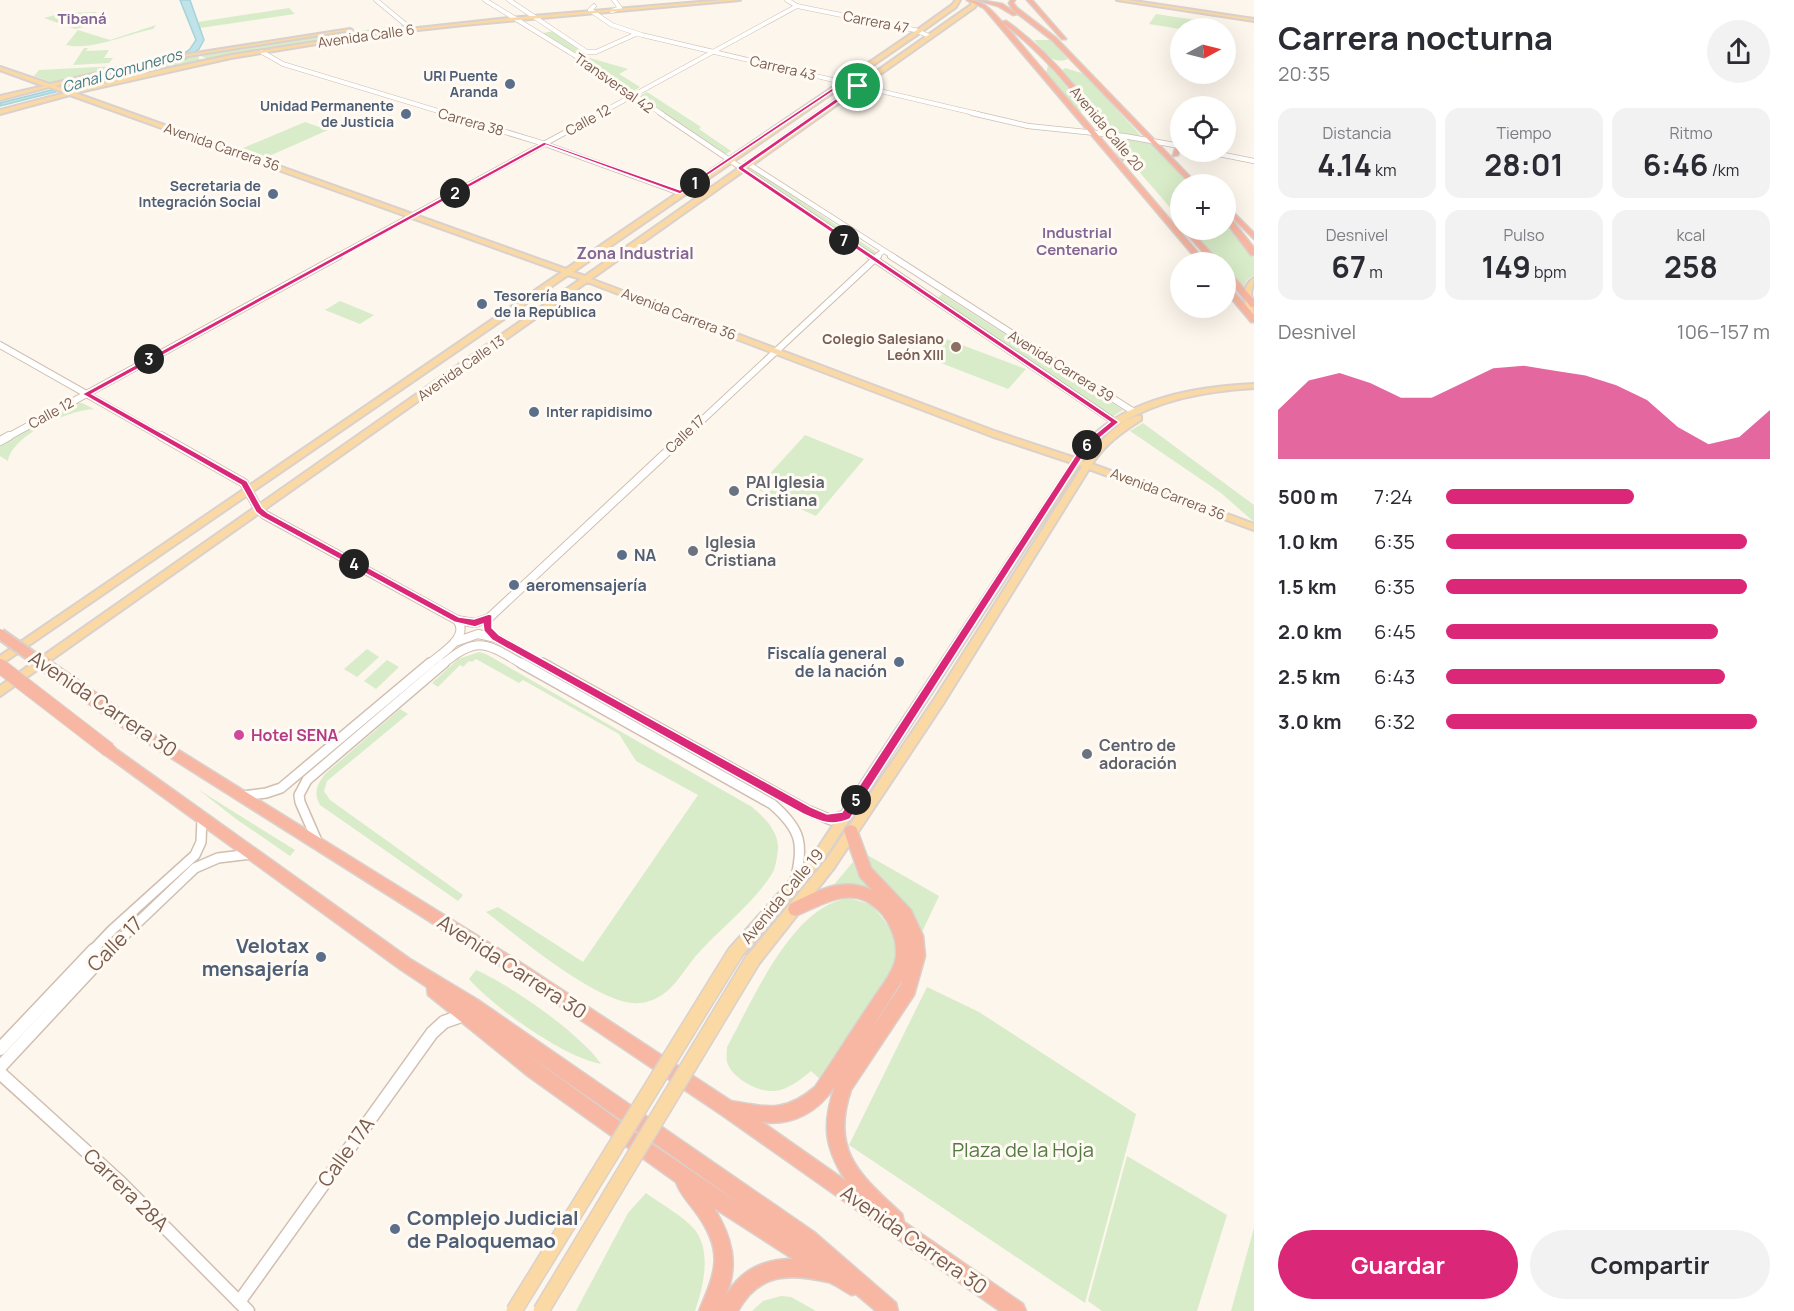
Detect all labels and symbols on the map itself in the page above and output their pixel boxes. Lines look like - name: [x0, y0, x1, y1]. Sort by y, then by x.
- street label: Carrera 47: [842, 6, 911, 37]
- district label: Tibaná: [57, 8, 107, 29]
- north arrow: [1170, 18, 1236, 84]
- street label: Avenida Calle 6: [316, 19, 416, 52]
- water label: Canal Comuneros: [60, 43, 185, 98]
- street label: Transversal 42: [571, 48, 658, 117]
- street label: Carrera 43: [748, 51, 818, 84]
- pin: [832, 60, 883, 111]
- place label: URI Puente Aranda: [423, 66, 498, 101]
- marker: URI Puente Aranda: [503, 77, 517, 91]
- street label: Avenida Calle 20: [1066, 82, 1149, 175]
- place label: Unidad Permanente de Justicia: [260, 96, 394, 131]
- street label: Calle 12: [562, 99, 614, 140]
- street label: Carrera 38: [436, 103, 506, 140]
- marker: Unidad Permanente de Justicia: [399, 107, 413, 121]
- street label: Avenida Carrera 36: [162, 118, 283, 175]
- pin: 1: [680, 168, 710, 198]
- place label: Secretaria de Integración Social: [139, 176, 261, 211]
- pin: 2: [440, 178, 470, 208]
- marker: Secretaria de Integración Social: [266, 187, 280, 201]
- district label: Industrial Centenario: [1036, 222, 1118, 260]
- pin: 7: [829, 225, 859, 255]
- district label: Zona Industrial: [576, 242, 694, 264]
- street label: Avenida Carrera 36: [619, 283, 739, 344]
- place label: Tesorería Banco de la República: [494, 286, 603, 321]
- marker: Tesorería Banco de la República: [475, 297, 489, 311]
- street label: Avenida Carrera 39: [1005, 325, 1118, 406]
- place label: Colegio Salesiano León XIII: [822, 329, 944, 364]
- street label: Avenida Calle 13: [413, 331, 508, 405]
- marker: Colegio Salesiano León XIII: [949, 340, 963, 354]
- pin: 3: [134, 344, 164, 374]
- street label: Calle 12: [25, 392, 77, 433]
- place label: Inter rapidisimo: [546, 402, 653, 421]
- marker: Inter rapidisimo: [527, 405, 541, 419]
- street label: Calle 17: [661, 410, 709, 457]
- pin: 6: [1072, 430, 1102, 460]
- street label: Avenida Carrera 36: [1108, 463, 1228, 524]
- place label: PAI Iglesia Cristiana: [746, 471, 825, 511]
- marker: PAI Iglesia Cristiana: [727, 484, 741, 498]
- place label: Iglesia Cristiana: [705, 531, 776, 571]
- place label: NA: [634, 544, 656, 566]
- marker: Iglesia Cristiana: [686, 544, 700, 558]
- marker: NA: [615, 548, 629, 562]
- pin: 4: [339, 549, 369, 579]
- place label: aeromensajería: [526, 574, 647, 596]
- marker: aeromensajería: [507, 578, 521, 592]
- place label: Fiscalía general de la nación: [767, 642, 887, 682]
- street label: Avenida Carrera 30: [24, 644, 183, 763]
- marker: Fiscalía general de la nación: [892, 655, 906, 669]
- place label: Hotel SENA: [251, 724, 339, 746]
- marker: Hotel SENA: [232, 728, 246, 742]
- place label: Centro de adoración: [1099, 734, 1177, 774]
- marker: Centro de adoración: [1080, 747, 1094, 761]
- pin: 5: [841, 785, 871, 815]
- street label: Avenida Calle 19: [736, 844, 828, 948]
- street label: Avenida Carrera 30: [432, 908, 592, 1025]
- street label: Calle 17: [81, 910, 148, 977]
- place label: Velotax mensajería: [202, 932, 309, 982]
- marker: Velotax mensajería: [314, 950, 328, 964]
- street label: Calle 17A: [311, 1111, 380, 1192]
- park label: Plaza de la Hoja: [952, 1136, 1094, 1163]
- street label: Carrera 28A: [78, 1142, 175, 1237]
- street label: Avenida Carrera 30: [836, 1179, 993, 1300]
- place label: Complejo Judicial de Paloquemao: [407, 1204, 579, 1254]
- marker: Complejo Judicial de Paloquemao: [388, 1222, 402, 1236]

